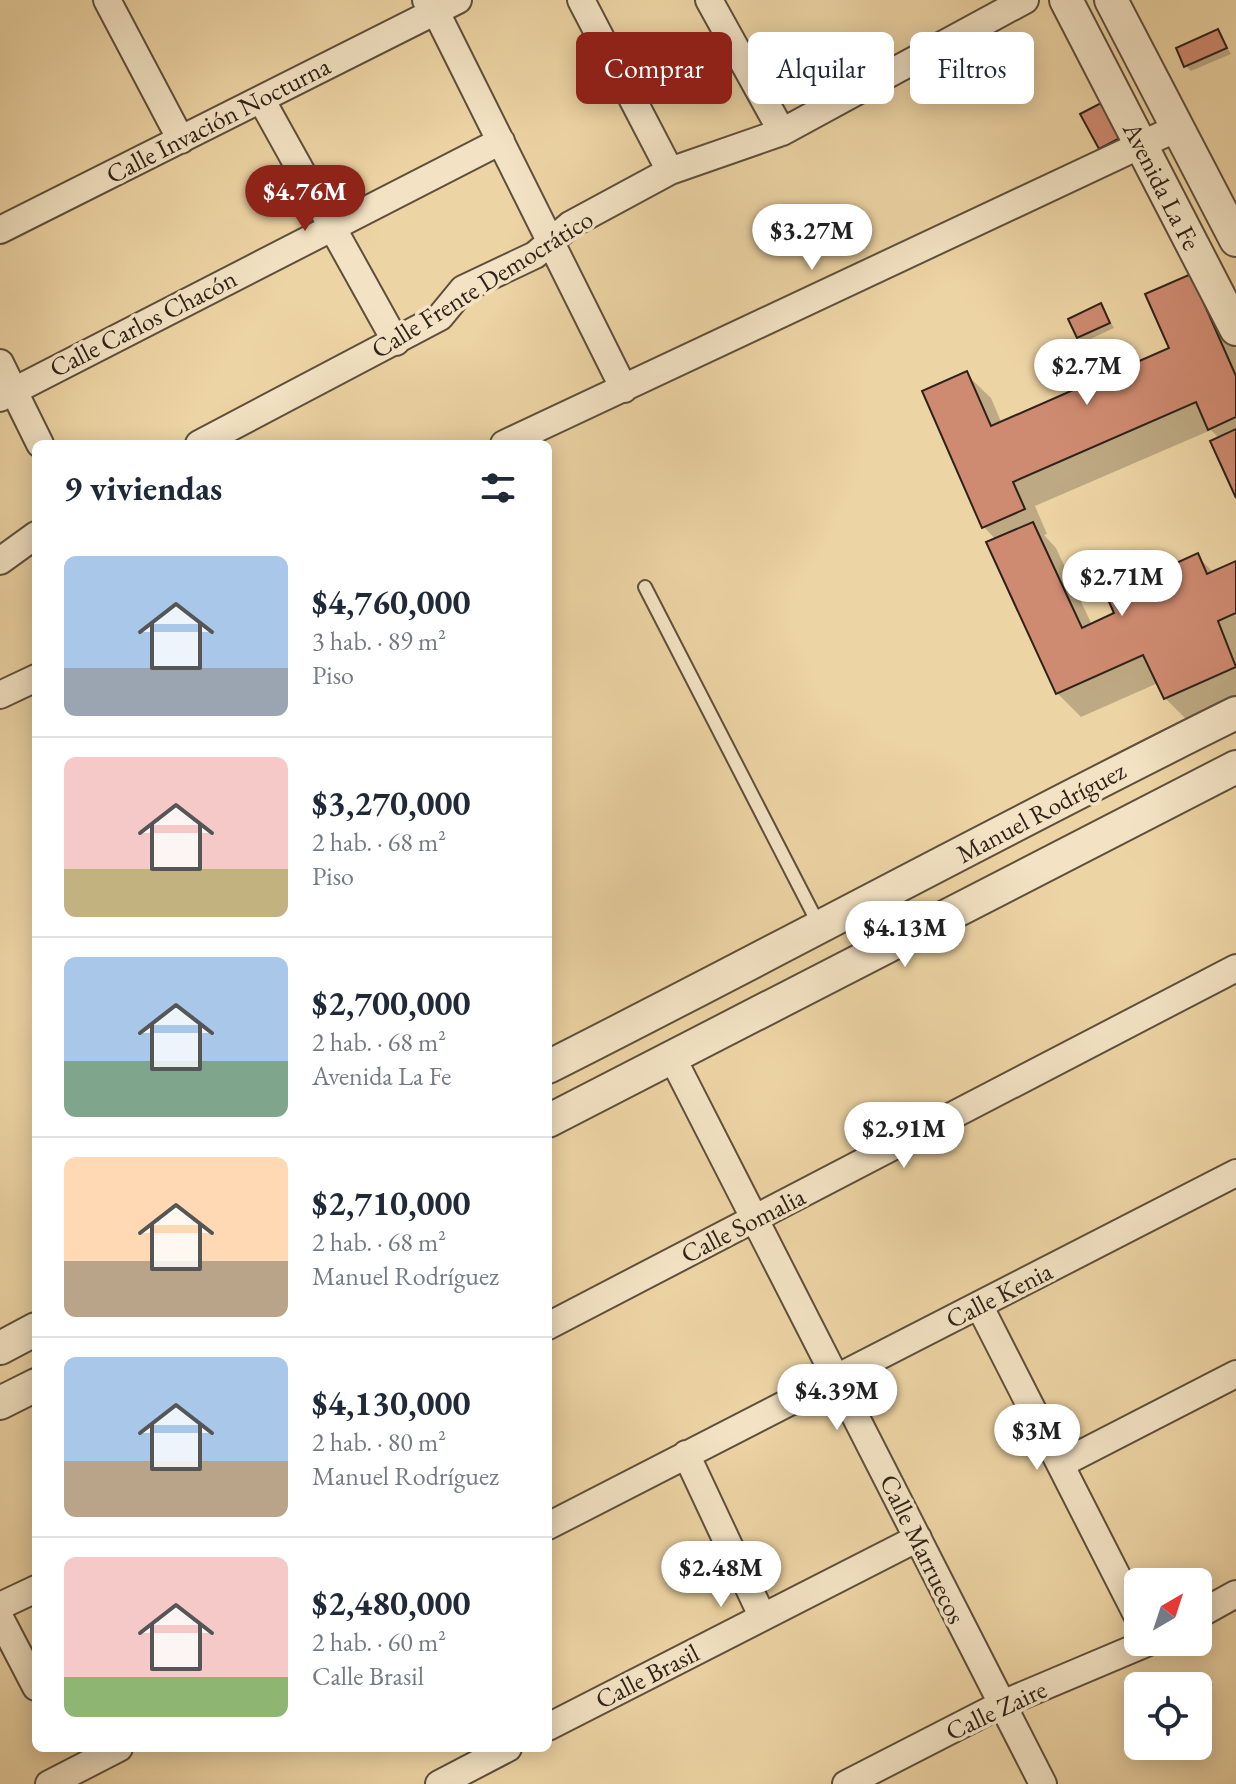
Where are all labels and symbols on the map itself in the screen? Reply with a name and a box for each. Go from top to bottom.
street label: Calle Invación Nocturna [100,48,336,191]
street label: Avenida La Fe [1115,115,1209,256]
pin: $4.76M [240,165,370,233]
street label: Calle Frente Democrático [365,202,599,366]
pin: $3.27M [747,204,877,272]
street label: Calle Carlos Chacón [44,261,243,385]
pin: $2.7M [1031,339,1143,407]
pin: $2.71M [1057,550,1187,618]
street label: Manuel Rodríguez [951,753,1132,871]
pin: $4.13M [840,901,970,969]
pin: $2.91M [839,1102,969,1170]
street label: Calle Somalia [675,1179,812,1271]
street label: Calle Kenia [940,1253,1058,1336]
pin: $4.39M [772,1364,902,1432]
pin: $3M [998,1404,1076,1472]
street label: Calle Marruecos [872,1469,974,1629]
pin: $2.48M [656,1541,786,1609]
north arrow [1124,1568,1212,1656]
street label: Calle Brasil [589,1635,705,1717]
street label: Calle Zaire [940,1672,1052,1748]

